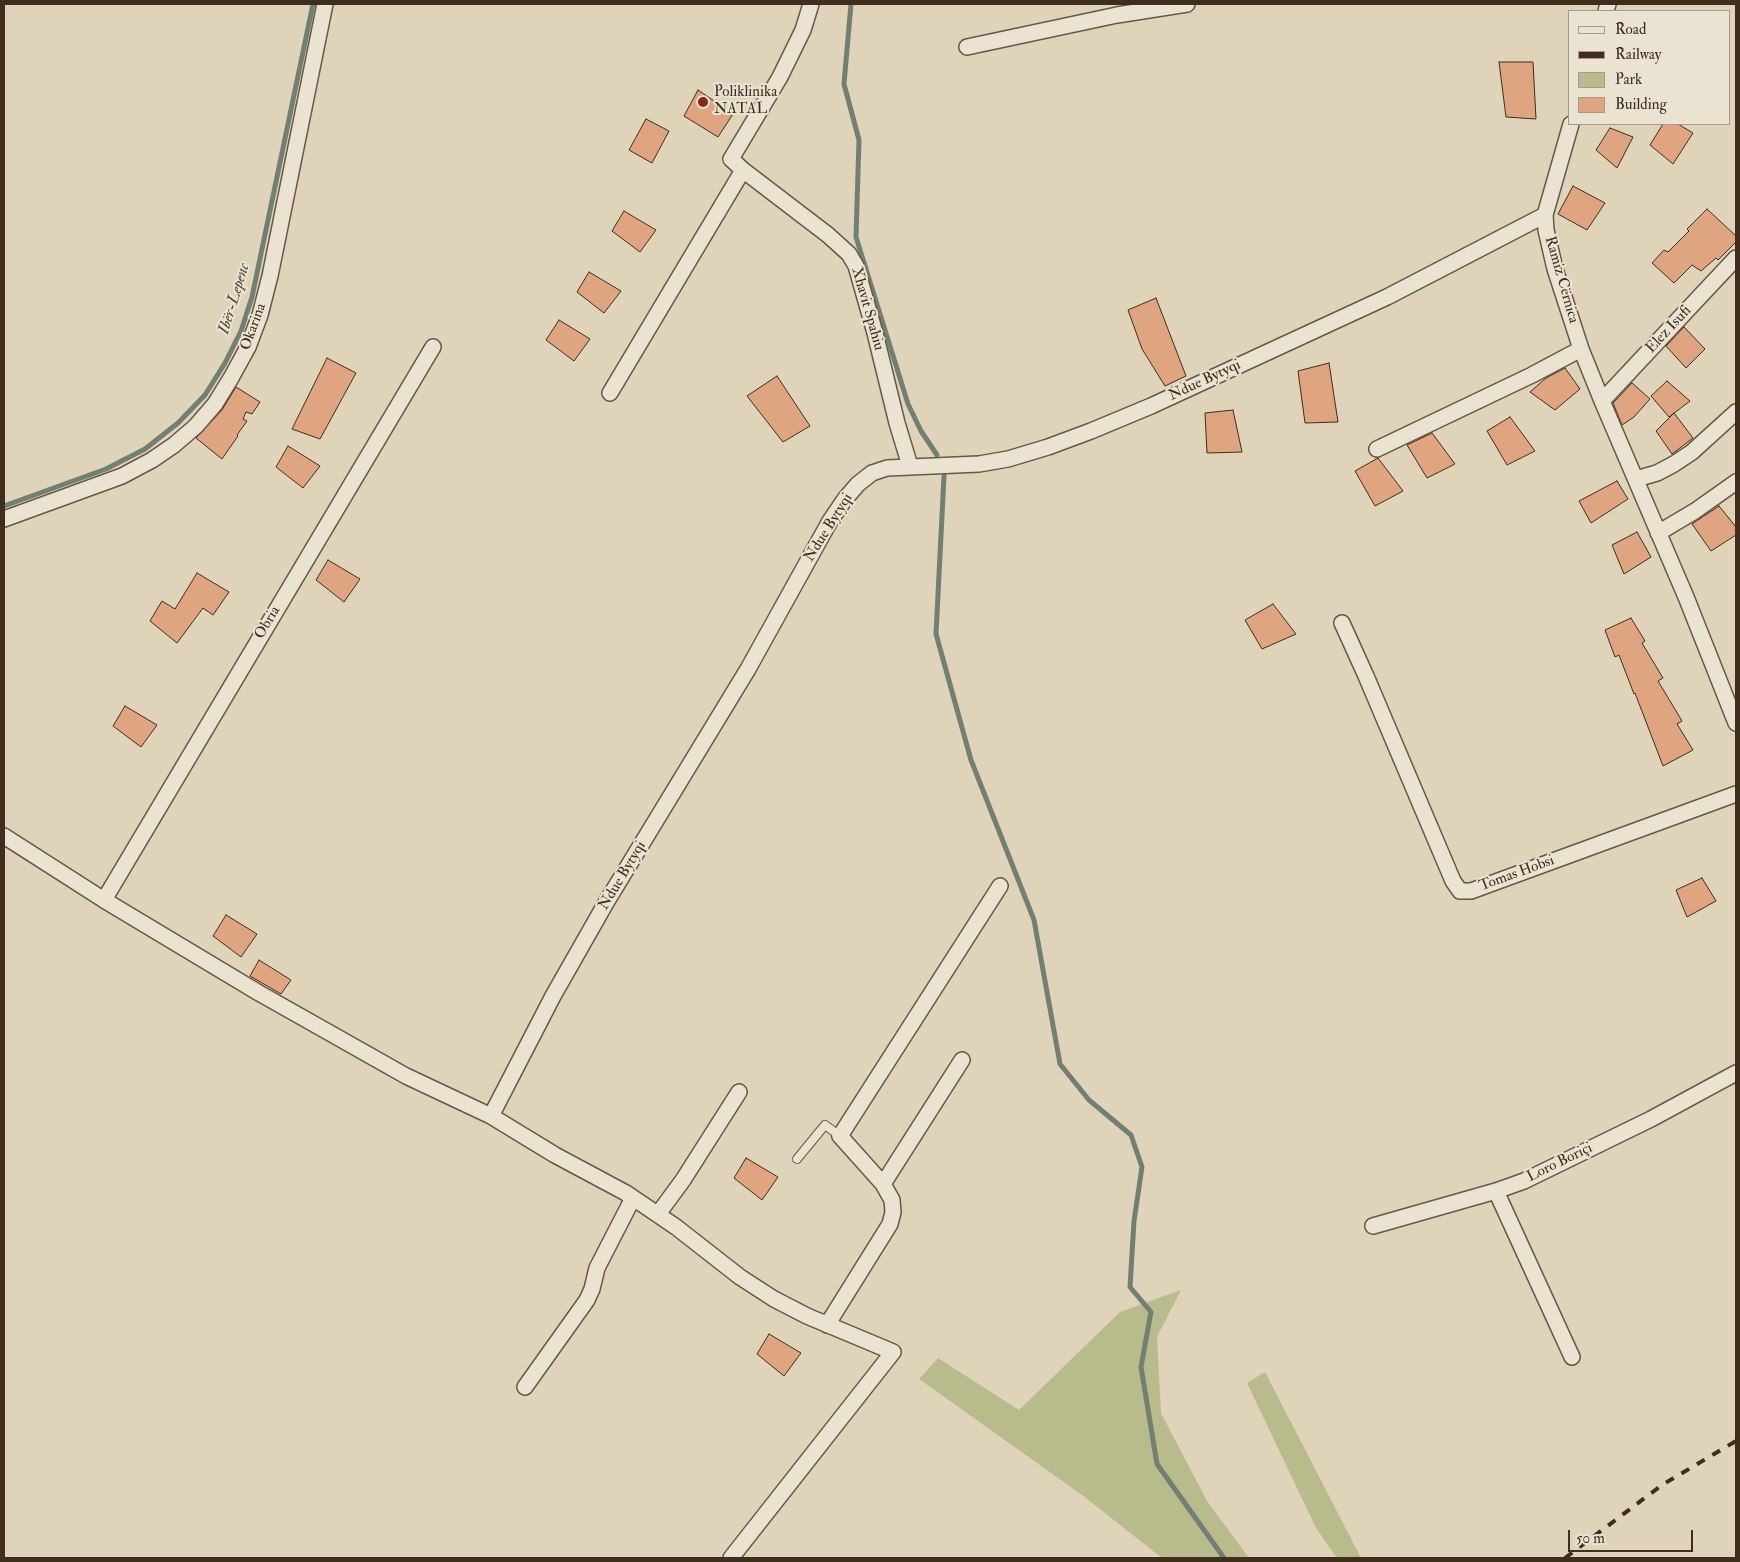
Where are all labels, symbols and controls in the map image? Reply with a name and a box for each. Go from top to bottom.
legend [1568,10,1730,125]
text: Road [1615,20,1646,39]
text: Railway [1615,45,1661,64]
text: Park [1615,70,1642,89]
place label: Poliklinika NATAL [714,84,777,119]
marker: Poliklinika NATAL [696,95,710,109]
text: Building [1615,95,1667,114]
street label: Ramiz Cërnica [1540,234,1582,326]
water label: Ibër-Lepenc [215,261,255,337]
street label: Xhavit Spahiu [847,265,887,353]
street label: Okarina [237,301,271,353]
street label: Elez Isufi [1642,302,1696,358]
street label: Ndue Bytyqi [1166,357,1244,405]
street label: Ndue Bytyqi [801,490,857,566]
street label: Obria [251,603,285,643]
street label: Ndue Bytyqi [595,838,651,914]
street label: Tomas Hobsi [1477,852,1557,896]
street label: Loro Boriçi [1524,1139,1596,1187]
scale bar [1570,1520,1695,1552]
text: 50 m [1576,1529,1605,1548]

